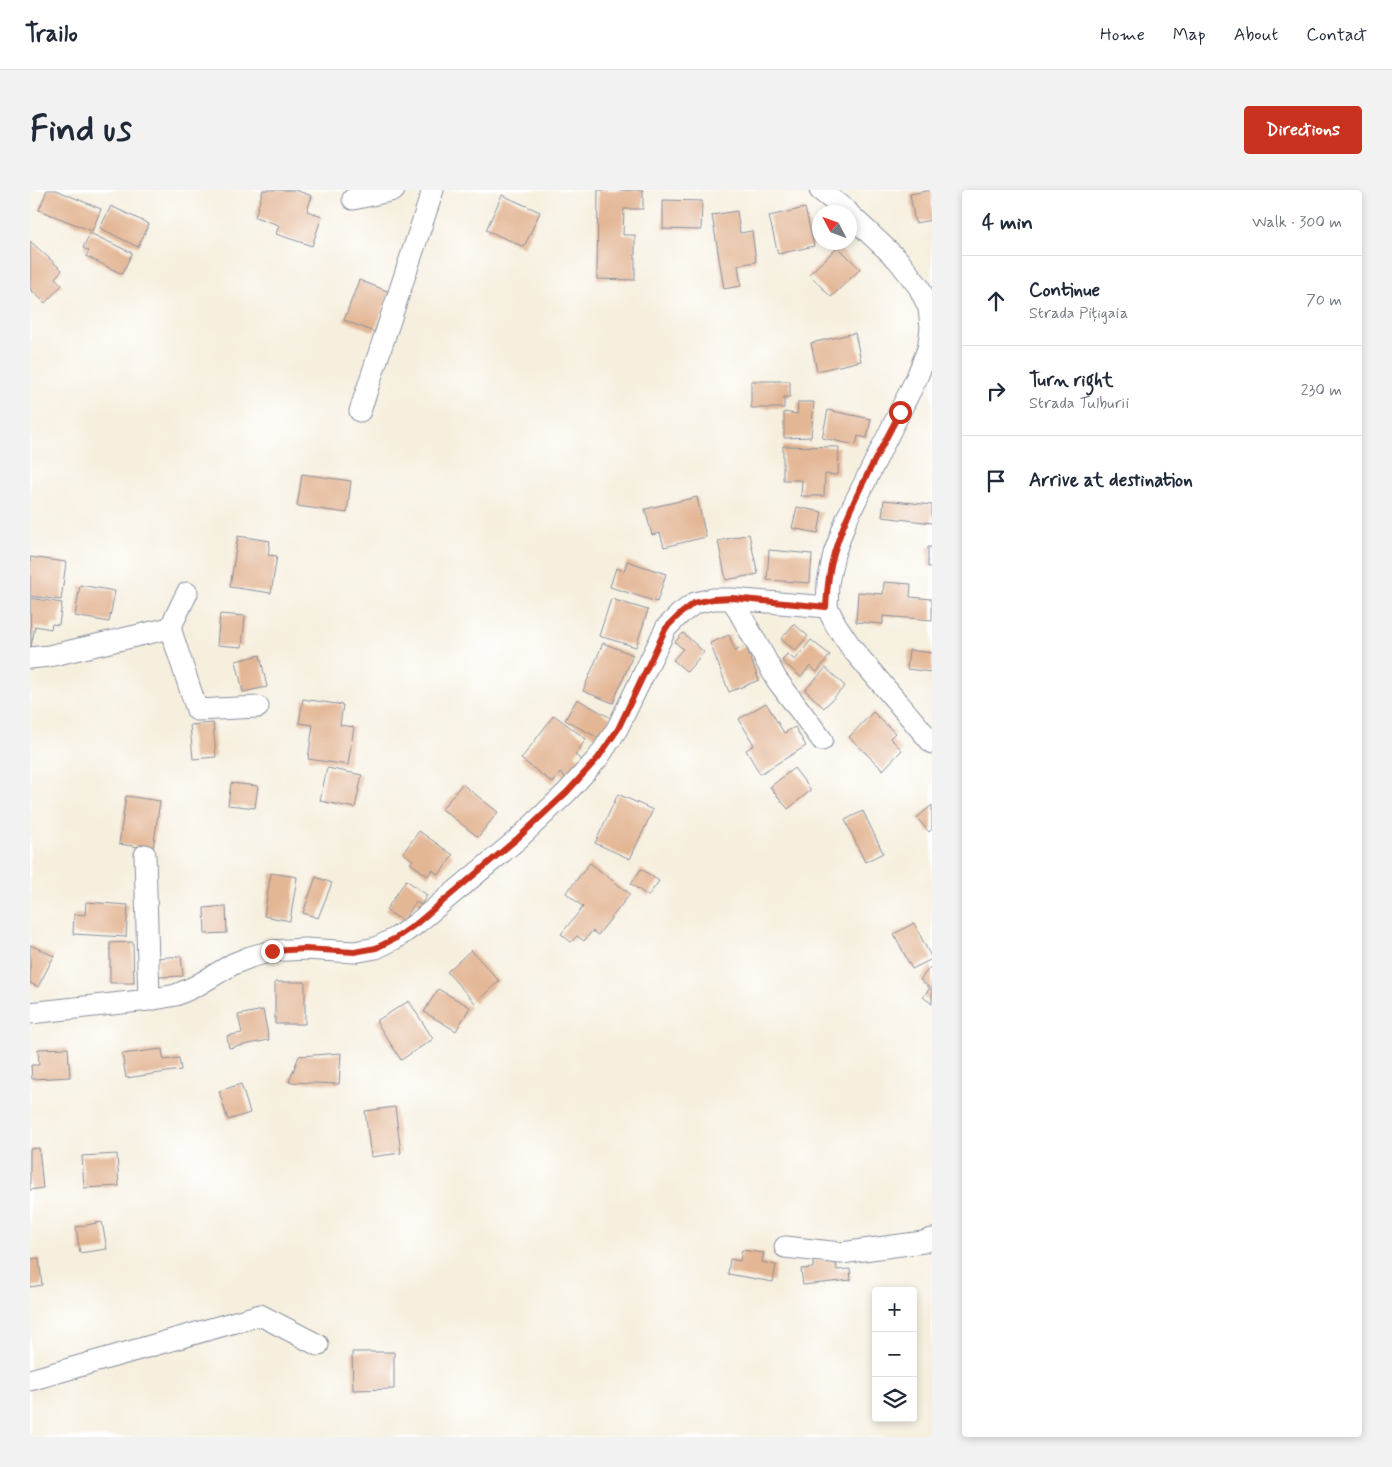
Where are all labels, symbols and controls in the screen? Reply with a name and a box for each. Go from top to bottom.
text: Trailo [25,19,78,50]
text: Home [1100,23,1145,47]
text: Map [1173,23,1206,47]
text: About [1234,23,1278,47]
text: Contact [1306,23,1367,47]
button: Directions [1244,106,1362,154]
text: Find us [30,107,132,153]
north arrow [812,205,857,250]
text: 4 min [982,209,1033,237]
text: Walk · 300 m [1252,212,1342,233]
text: Continue [1029,278,1100,303]
icon: ahead [982,287,1010,315]
text: 70 m [1306,290,1342,311]
text: Strada Pițigaia [1029,303,1128,324]
text: Turn right [1029,368,1113,393]
icon: right [982,377,1010,405]
text: 230 m [1301,380,1342,401]
text: Strada Tulburii [1029,393,1129,414]
route start [889,401,912,424]
icon: arrive [982,467,1010,495]
text: Arrive at destination [1029,468,1193,493]
route end [261,940,284,963]
map controls [872,1287,917,1422]
button: + [872,1287,917,1332]
button: − [872,1332,917,1377]
button: layers [872,1377,917,1422]

